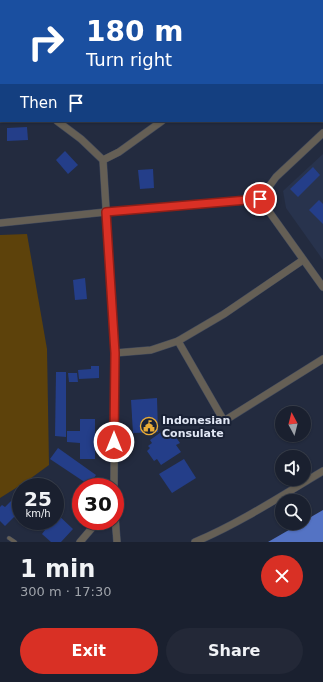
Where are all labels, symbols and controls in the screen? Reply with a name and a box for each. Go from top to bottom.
text: 180 m [86,15,183,48]
icon: right [20,16,72,68]
text: Turn right [86,49,172,70]
icon: arrive [65,92,87,114]
text: Then [20,94,57,112]
pin [243,182,277,216]
icon: arrive [249,188,271,210]
north arrow [275,406,311,442]
map controls [275,406,311,530]
place label: Indonesian Consulate [162,414,230,440]
public building icon: Indonesian Consulate [139,416,159,436]
position arrow [93,421,135,463]
button: sound [275,450,311,486]
speed limit sign: 30 [72,478,124,530]
text: 25 [24,487,52,511]
button: search [275,494,311,530]
text: km/h [25,508,51,519]
text: 1 min [20,555,95,583]
button: close [261,555,303,597]
text: 300 m · 17:30 [20,584,111,599]
button: Exit [20,628,158,674]
button: Share [166,628,303,674]

